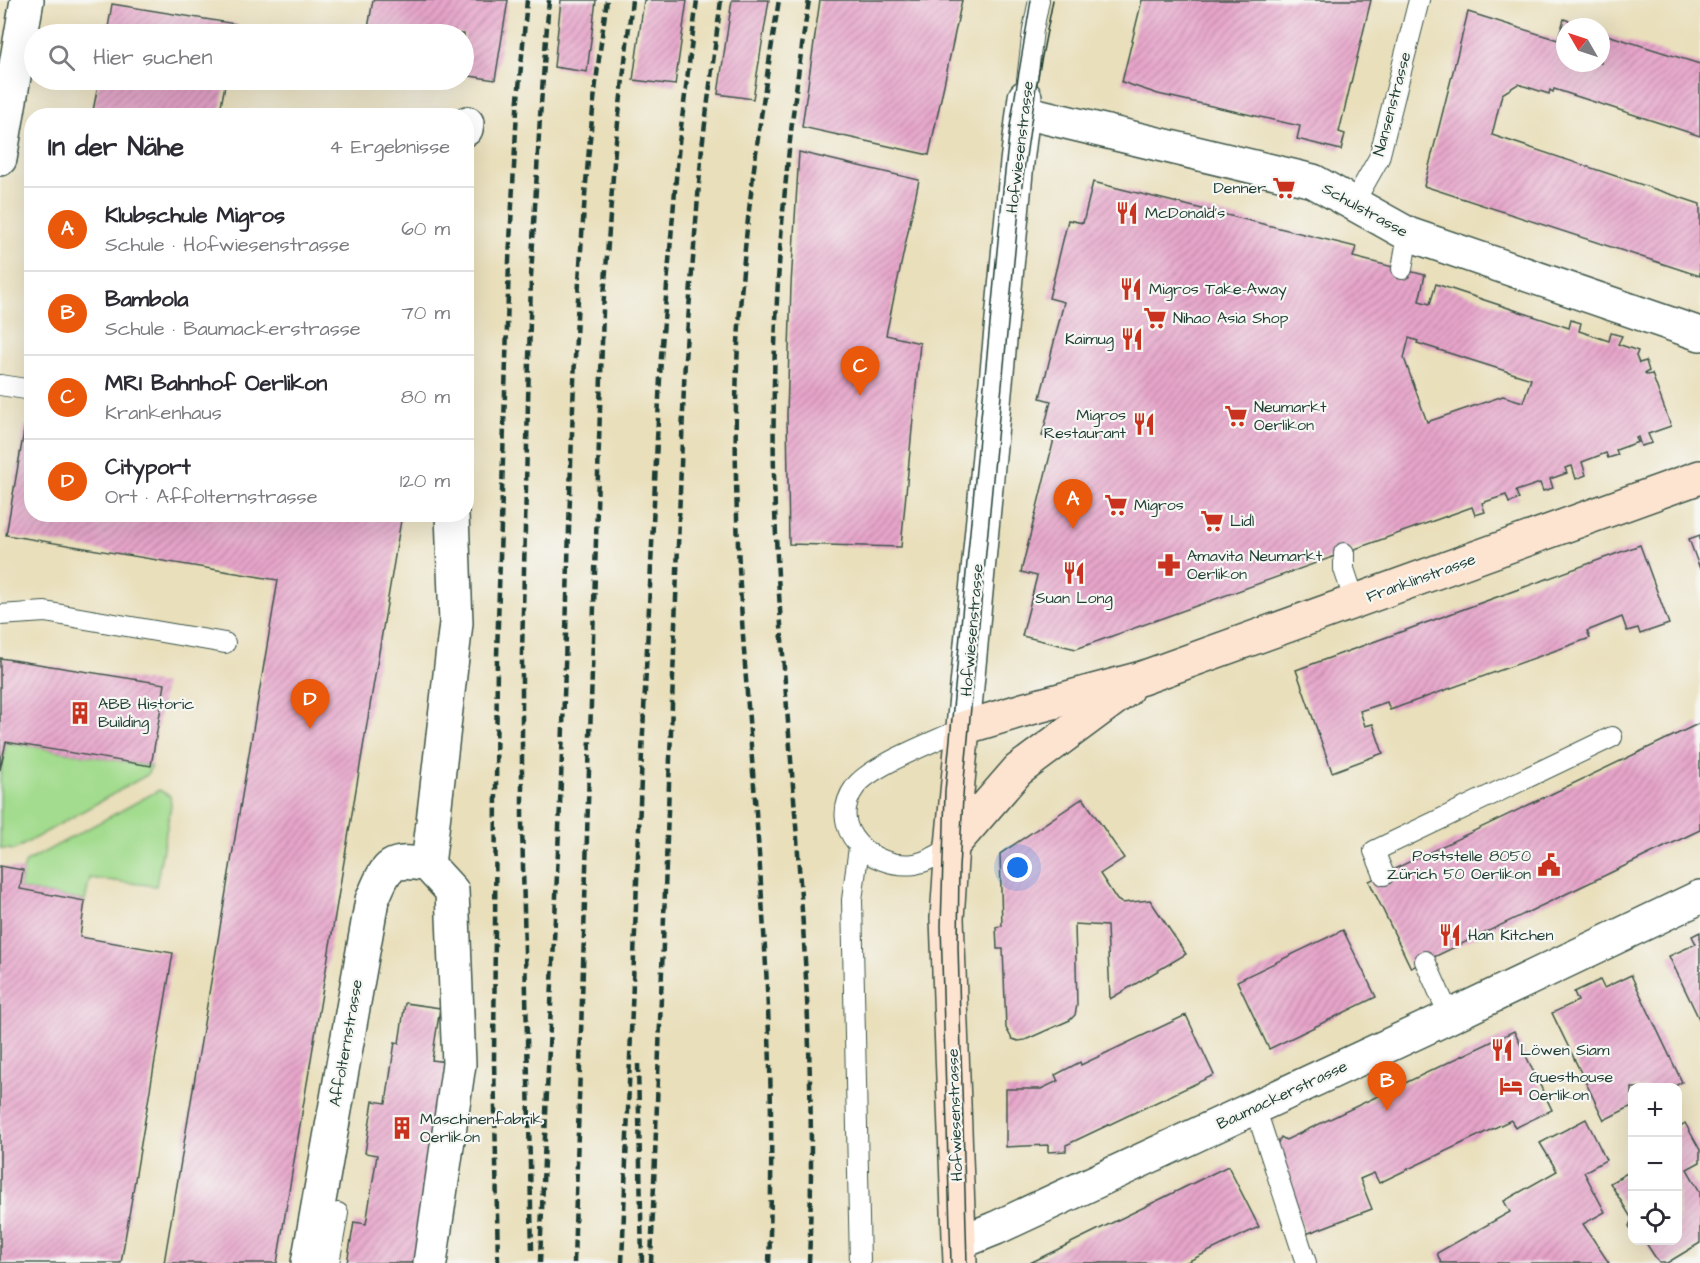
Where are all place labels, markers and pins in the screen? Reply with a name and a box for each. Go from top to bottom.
supermarket icon: Denner [1271,175,1297,201]
place label: Denner [1213,177,1266,199]
restaurant icon: McDonald's [1114,200,1140,226]
place label: McDonald's [1145,202,1225,224]
restaurant icon: Migros Take-Away [1118,276,1144,302]
place label: Migros Take-Away [1149,278,1287,301]
supermarket icon: Nihao Asia Shop [1142,305,1168,331]
place label: Nihao Asia Shop [1173,307,1288,329]
restaurant icon: Kaimug [1119,326,1145,352]
place label: Kaimug [1065,328,1114,351]
pin: C [840,346,880,396]
place label: Neumarkt Oerlikon [1254,396,1327,436]
supermarket icon: Neumarkt Oerlikon [1223,403,1249,429]
place label: Migros Restaurant [1044,404,1127,444]
restaurant icon: Migros Restaurant [1131,411,1157,437]
pin: A [1054,480,1092,529]
supermarket icon: Migros [1103,492,1129,518]
place label: Migros [1134,494,1184,517]
supermarket icon: Lidl [1199,508,1225,534]
place label: Lidl [1230,510,1254,532]
place label: Amavita Neumarkt Oerlikon [1187,545,1323,585]
pharmacy icon: Amavita Neumarkt Oerlikon [1156,552,1182,578]
restaurant icon: Suan Long [1061,560,1087,586]
place label: Suan Long [1035,587,1113,610]
pin: D [290,680,330,729]
place label: ABB Historic Building [98,693,194,734]
building icon: ABB Historic Building [67,700,93,726]
place label: Poststelle 8050 Zürich 50 Oerlikon [1387,845,1531,885]
public building icon: Poststelle 8050 Zürich 50 Oerlikon [1536,852,1562,878]
restaurant icon: Han Kitchen [1437,922,1463,948]
place label: Han Kitchen [1468,924,1554,946]
restaurant icon: Löwen Siam [1489,1037,1515,1063]
place label: Löwen Siam [1520,1039,1610,1061]
pin: B [1368,1062,1406,1111]
place label: Guesthouse Oerlikon [1529,1066,1613,1106]
hotel icon: Guesthouse Oerlikon [1498,1073,1524,1099]
place label: Maschinenfabrik Oerlikon [420,1108,542,1148]
building icon: Maschinenfabrik Oerlikon [389,1115,415,1141]

